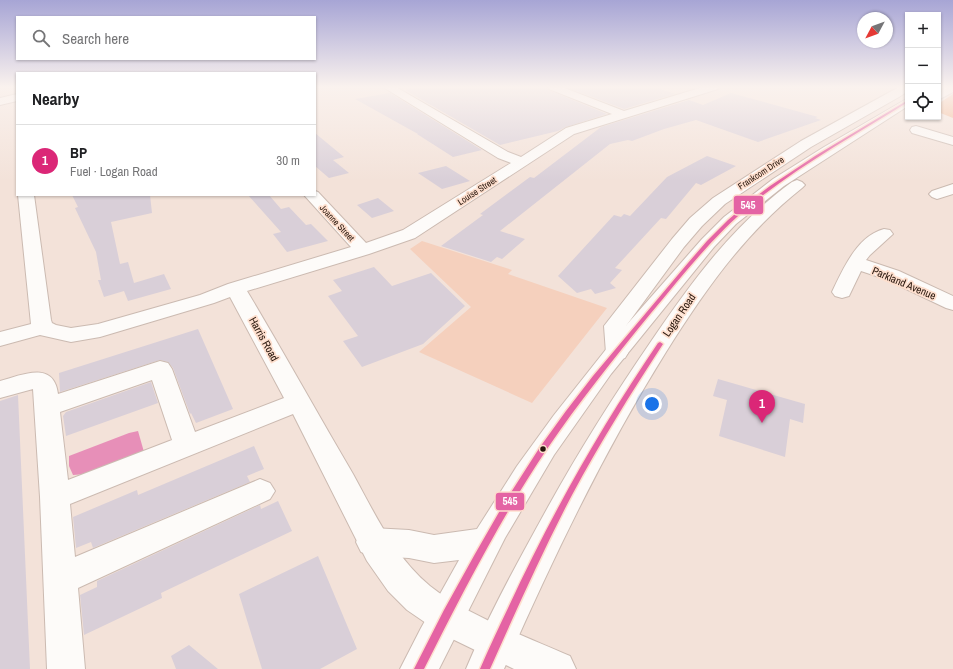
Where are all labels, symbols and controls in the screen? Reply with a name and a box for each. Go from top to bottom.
north arrow [857,12,893,48]
map controls [905,12,941,120]
button: + [905,12,941,48]
search box [16,16,316,60]
icon: search [30,27,52,49]
text: Search here [62,28,129,49]
button: − [905,48,941,84]
button: locate [905,84,941,120]
text: Nearby [32,87,79,110]
text: BP [70,142,87,163]
text: 1 [42,152,48,169]
text: 30 m [276,152,300,169]
street label: Frankcom Drive [736,154,786,192]
text: Fuel · Logan Road [70,163,158,180]
street label: Louise Street [455,174,499,208]
line badge: 545 [733,195,764,215]
text: 545 [740,198,756,212]
street label: Joanne Street [317,202,357,244]
street label: Parkland Avenue [870,263,938,303]
street label: Logan Road [659,291,699,339]
street label: Harris Road [246,314,282,364]
pin: 1 [749,390,775,423]
your location [642,394,662,414]
unlabelled marker [538,444,548,454]
line badge: 545 [495,492,525,511]
text: 545 [502,494,518,508]

